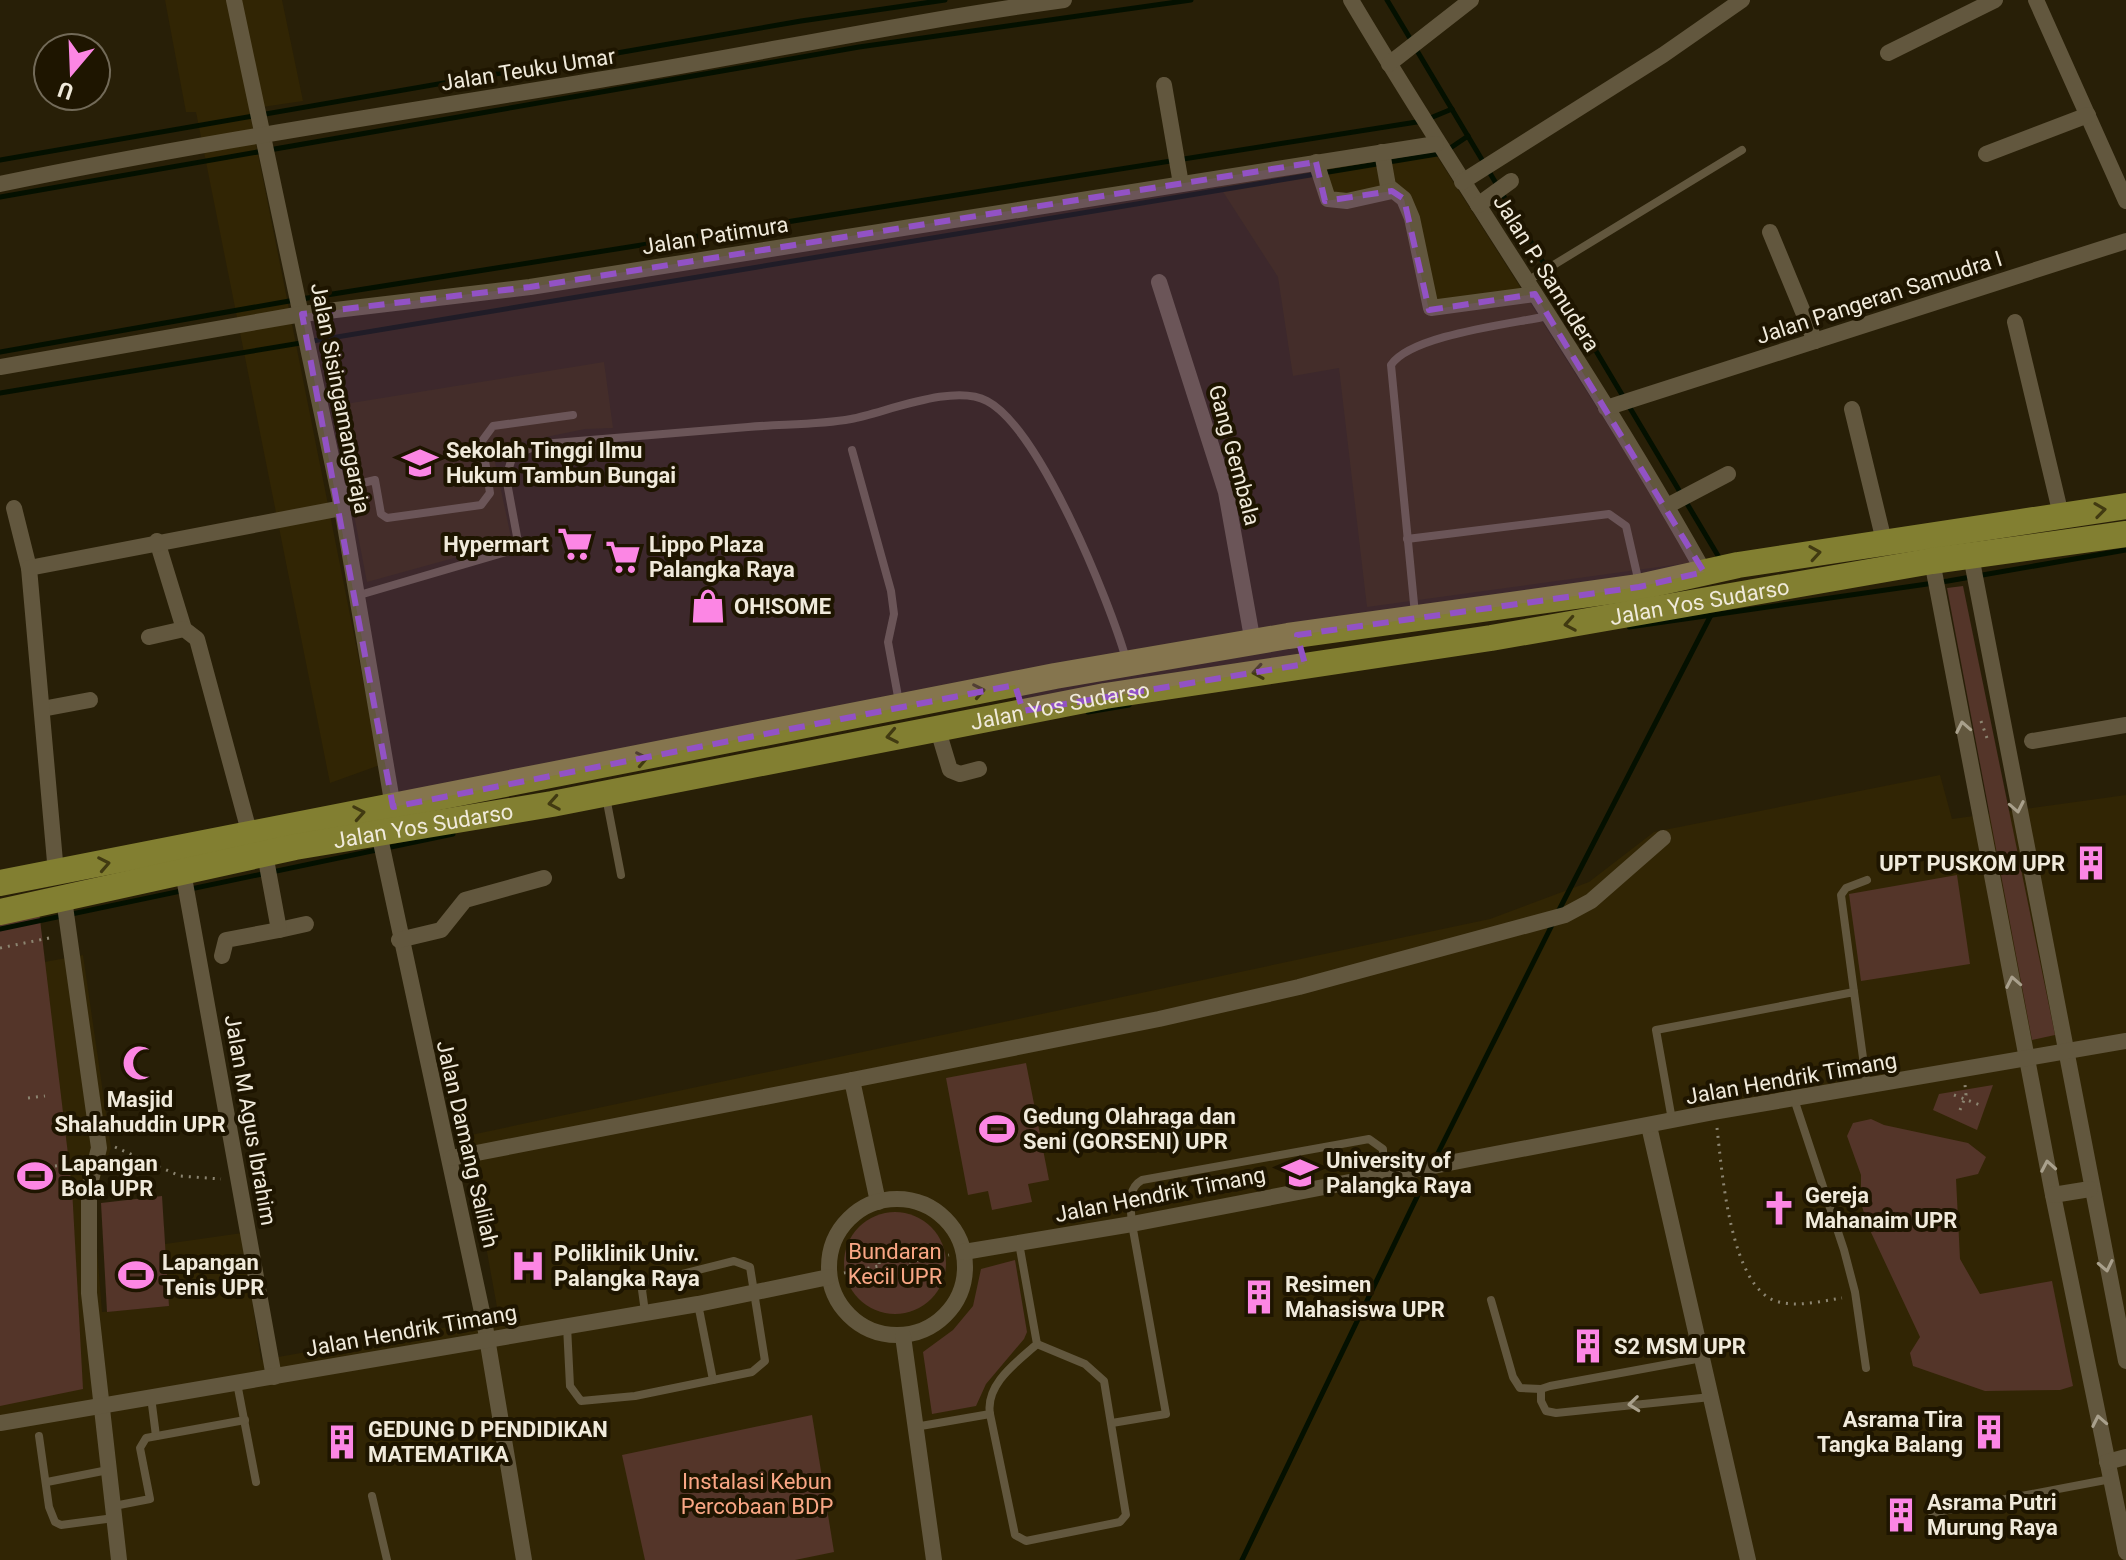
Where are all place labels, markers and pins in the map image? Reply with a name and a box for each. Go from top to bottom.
place label: Sekolah Tinggi Ilmu Hukum Tambun Bungai [446,438,676,488]
school or university icon: Sekolah Tinggi Ilmu Hukum Tambun Bungai [401,444,439,482]
supermarket icon: Hypermart [556,525,594,563]
place label: Hypermart [443,532,550,557]
place label: Lippo Plaza Palangka Raya [649,532,795,582]
supermarket icon: Lippo Plaza Palangka Raya [604,538,642,576]
shop icon: OH!SOME [689,587,727,625]
place label: OH!SOME [734,594,831,619]
building icon: UPT PUSKOM UPR [2072,844,2110,882]
place label: UPT PUSKOM UPR [1879,851,2065,876]
mosque icon: Masjid Shalahuddin UPR [121,1044,159,1082]
place label: Masjid Shalahuddin UPR [54,1087,226,1137]
place label: Gedung Olahraga dan Seni (GORSENI) UPR [1023,1104,1236,1154]
sports icon: Gedung Olahraga dan Seni (GORSENI) UPR [978,1110,1016,1148]
place label: University of Palangka Raya [1326,1148,1472,1198]
place label: Lapangan Bola UPR [61,1151,158,1201]
school or university icon: University of Palangka Raya [1281,1154,1319,1192]
sports icon: Lapangan Bola UPR [16,1157,54,1195]
place label: Gereja Mahanaim UPR [1805,1183,1957,1233]
church icon: Gereja Mahanaim UPR [1760,1189,1798,1227]
place label: Poliklinik Univ. Palangka Raya [554,1241,700,1291]
hospital icon: Poliklinik Univ. Palangka Raya [509,1247,547,1285]
place label: Lapangan Tenis UPR [162,1250,264,1300]
sports icon: Lapangan Tenis UPR [117,1256,155,1294]
place label: Resimen Mahasiswa UPR [1285,1272,1445,1322]
building icon: Resimen Mahasiswa UPR [1240,1278,1278,1316]
building icon: S2 MSM UPR [1569,1327,1607,1365]
place label: S2 MSM UPR [1614,1334,1746,1359]
place label: Asrama Tira Tangka Balang [1817,1407,1963,1457]
building icon: Asrama Tira Tangka Balang [1970,1413,2008,1451]
place label: GEDUNG D PENDIDIKAN MATEMATIKA [368,1417,608,1467]
building icon: GEDUNG D PENDIDIKAN MATEMATIKA [323,1423,361,1461]
place label: Asrama Putri Murung Raya [1927,1490,2058,1540]
building icon: Asrama Putri Murung Raya [1882,1496,1920,1534]

